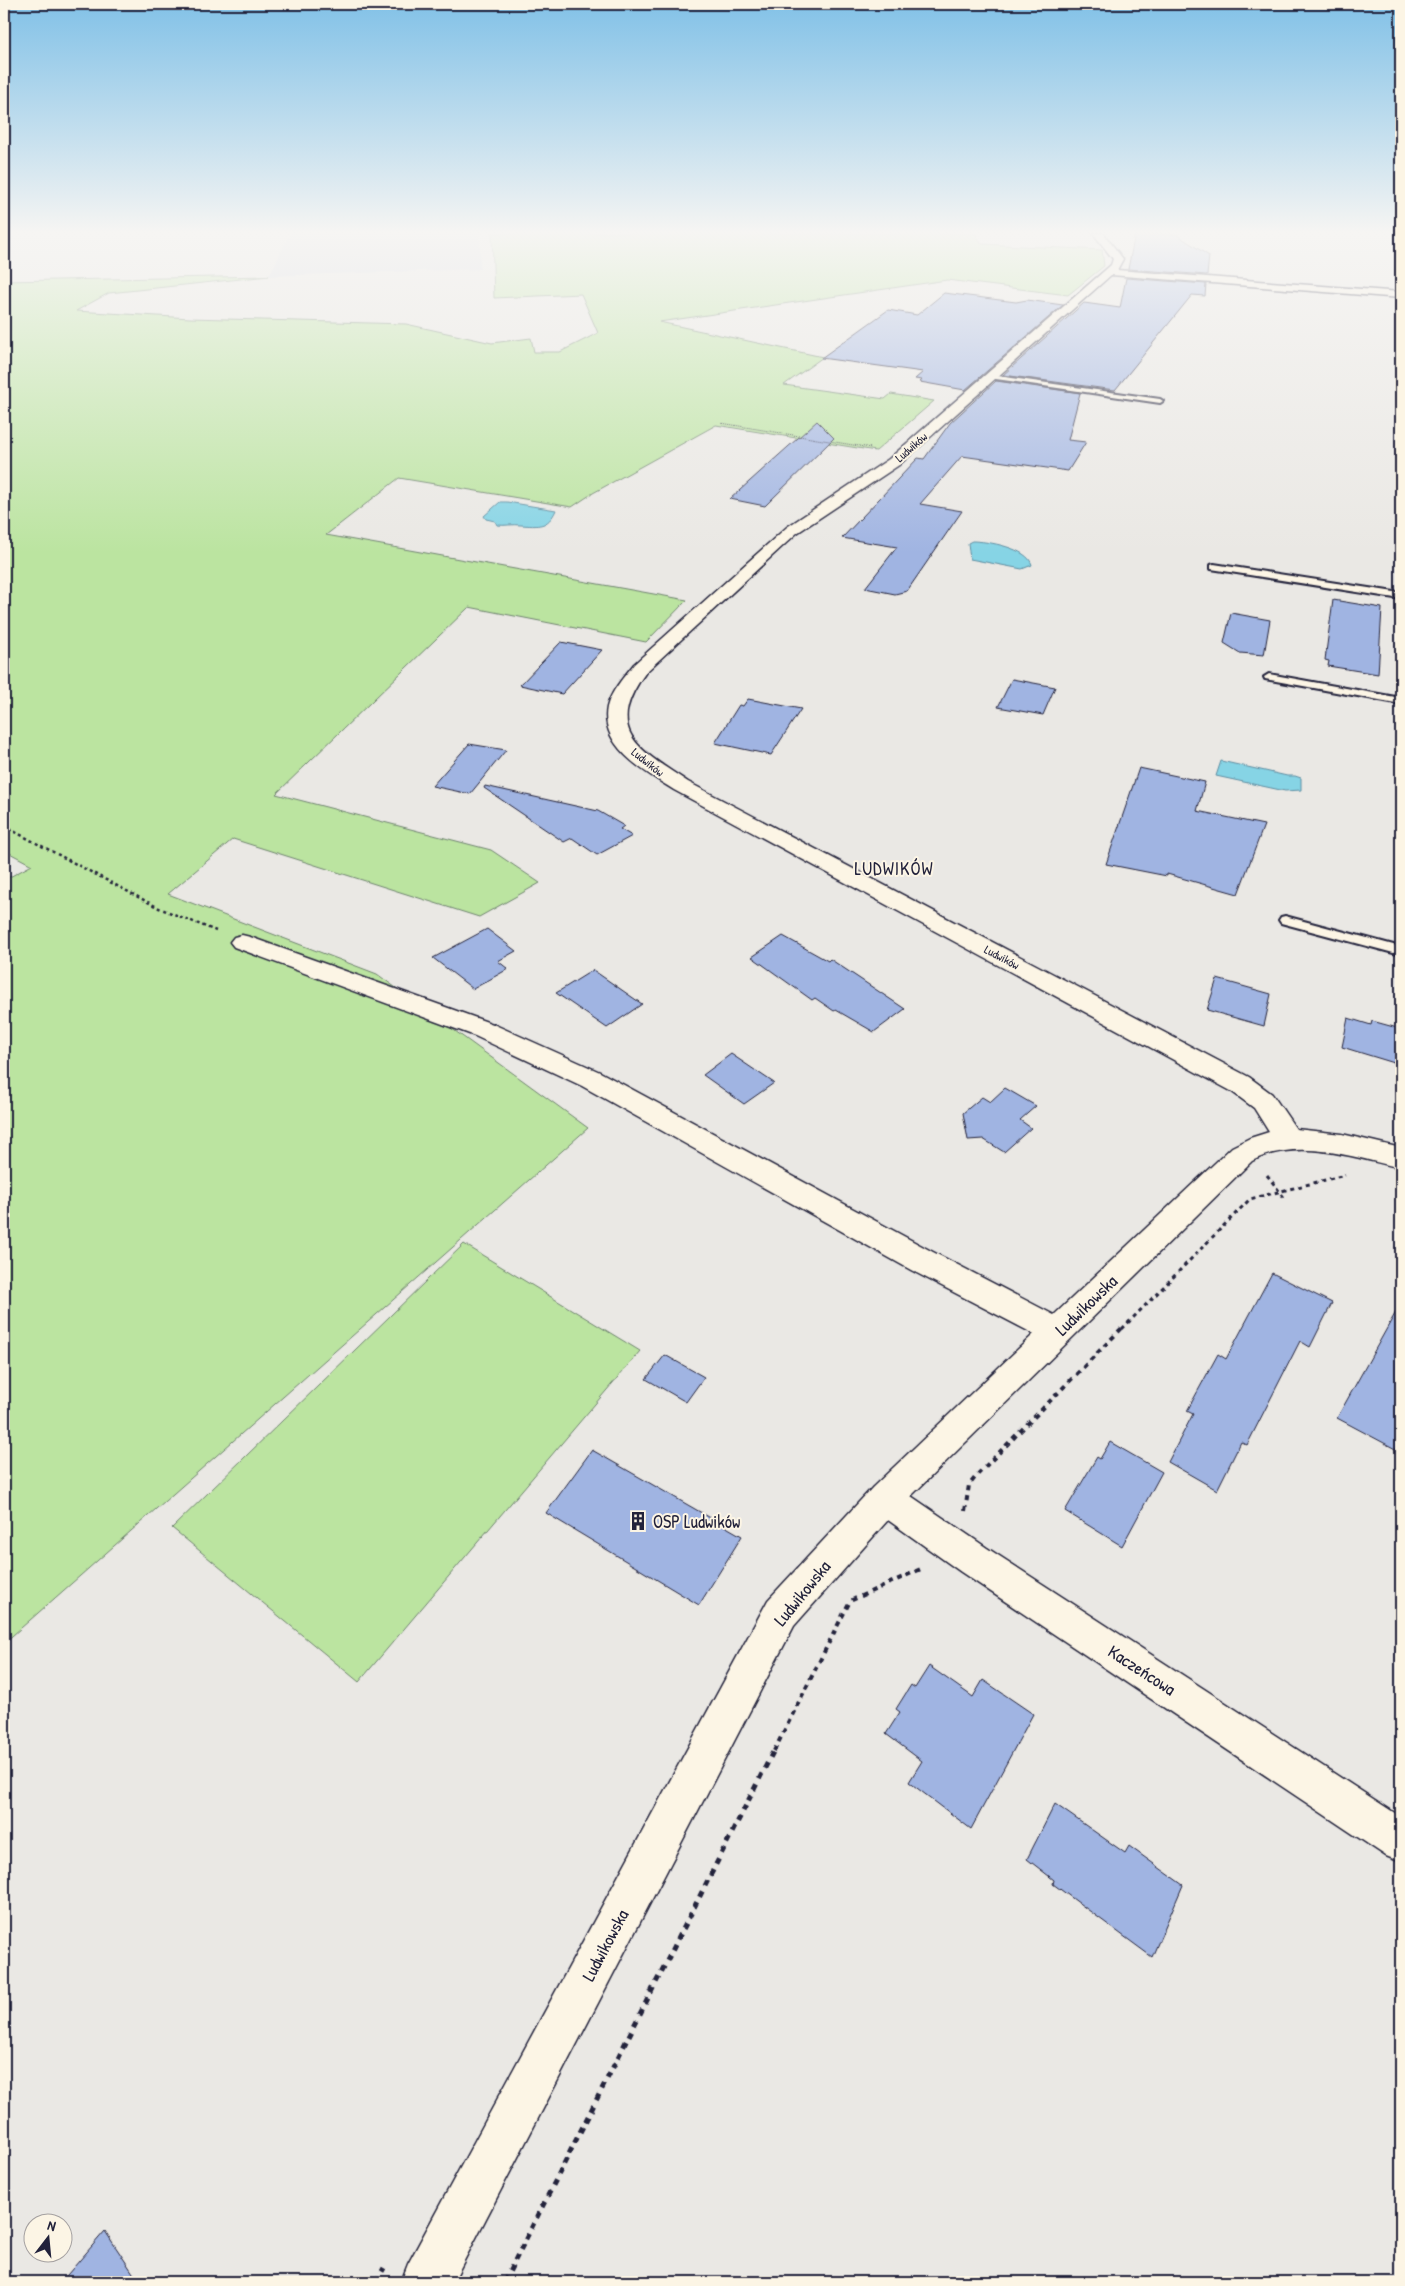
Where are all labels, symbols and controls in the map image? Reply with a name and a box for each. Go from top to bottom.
street label: Ludwików [891,428,931,466]
street label: Ludwików [628,744,668,781]
district label: LUDWIKÓW [855,856,933,881]
street label: Ludwików [981,941,1023,974]
street label: Ludwikowska [1049,1269,1123,1341]
place label: OSP Ludwików [653,1509,740,1534]
building icon: OSP Ludwików [627,1510,649,1532]
street label: Ludwikowska [768,1555,836,1631]
street label: Kaczeńcowa [1103,1639,1181,1701]
street label: Ludwikowska [576,1905,634,1985]
north arrow [22,2214,72,2264]
text: N [46,2215,58,2235]

